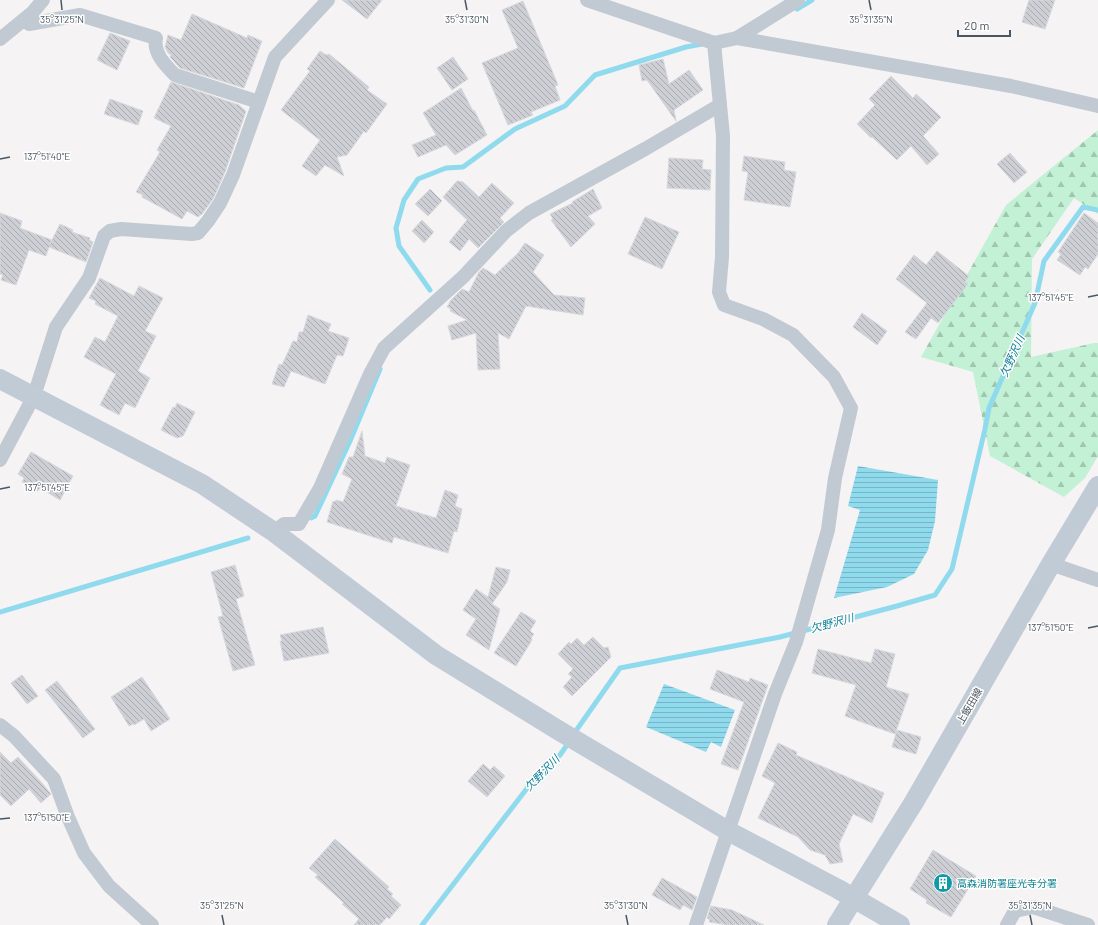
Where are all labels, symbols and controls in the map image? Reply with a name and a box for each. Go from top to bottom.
scale bar [958,12,1010,38]
text: 35°31'25"N [40,13,84,25]
text: 35°31'30"N [445,13,489,25]
text: 35°31'35"N [849,13,893,25]
text: 20 m [964,18,990,32]
text: 137°51'40"E [24,150,70,162]
text: 137°51'45"E [1028,291,1074,303]
water label: 欠野沢川 [997,332,1027,379]
text: 137°51'45"E [24,481,70,493]
water label: 欠野沢川 [809,610,856,634]
text: 137°51'50"E [1028,621,1074,633]
street label: 上飯田線 [954,686,984,726]
water label: 欠野沢川 [522,752,562,793]
text: 137°51'50"E [24,811,70,823]
building icon: 高森消防署座光寺分署 [932,872,954,894]
place label: 高森消防署座光寺分署 [957,877,1057,889]
text: 35°31'25"N [200,899,244,911]
text: 35°31'30"N [604,899,648,911]
text: 35°31'35"N [1008,899,1052,911]

